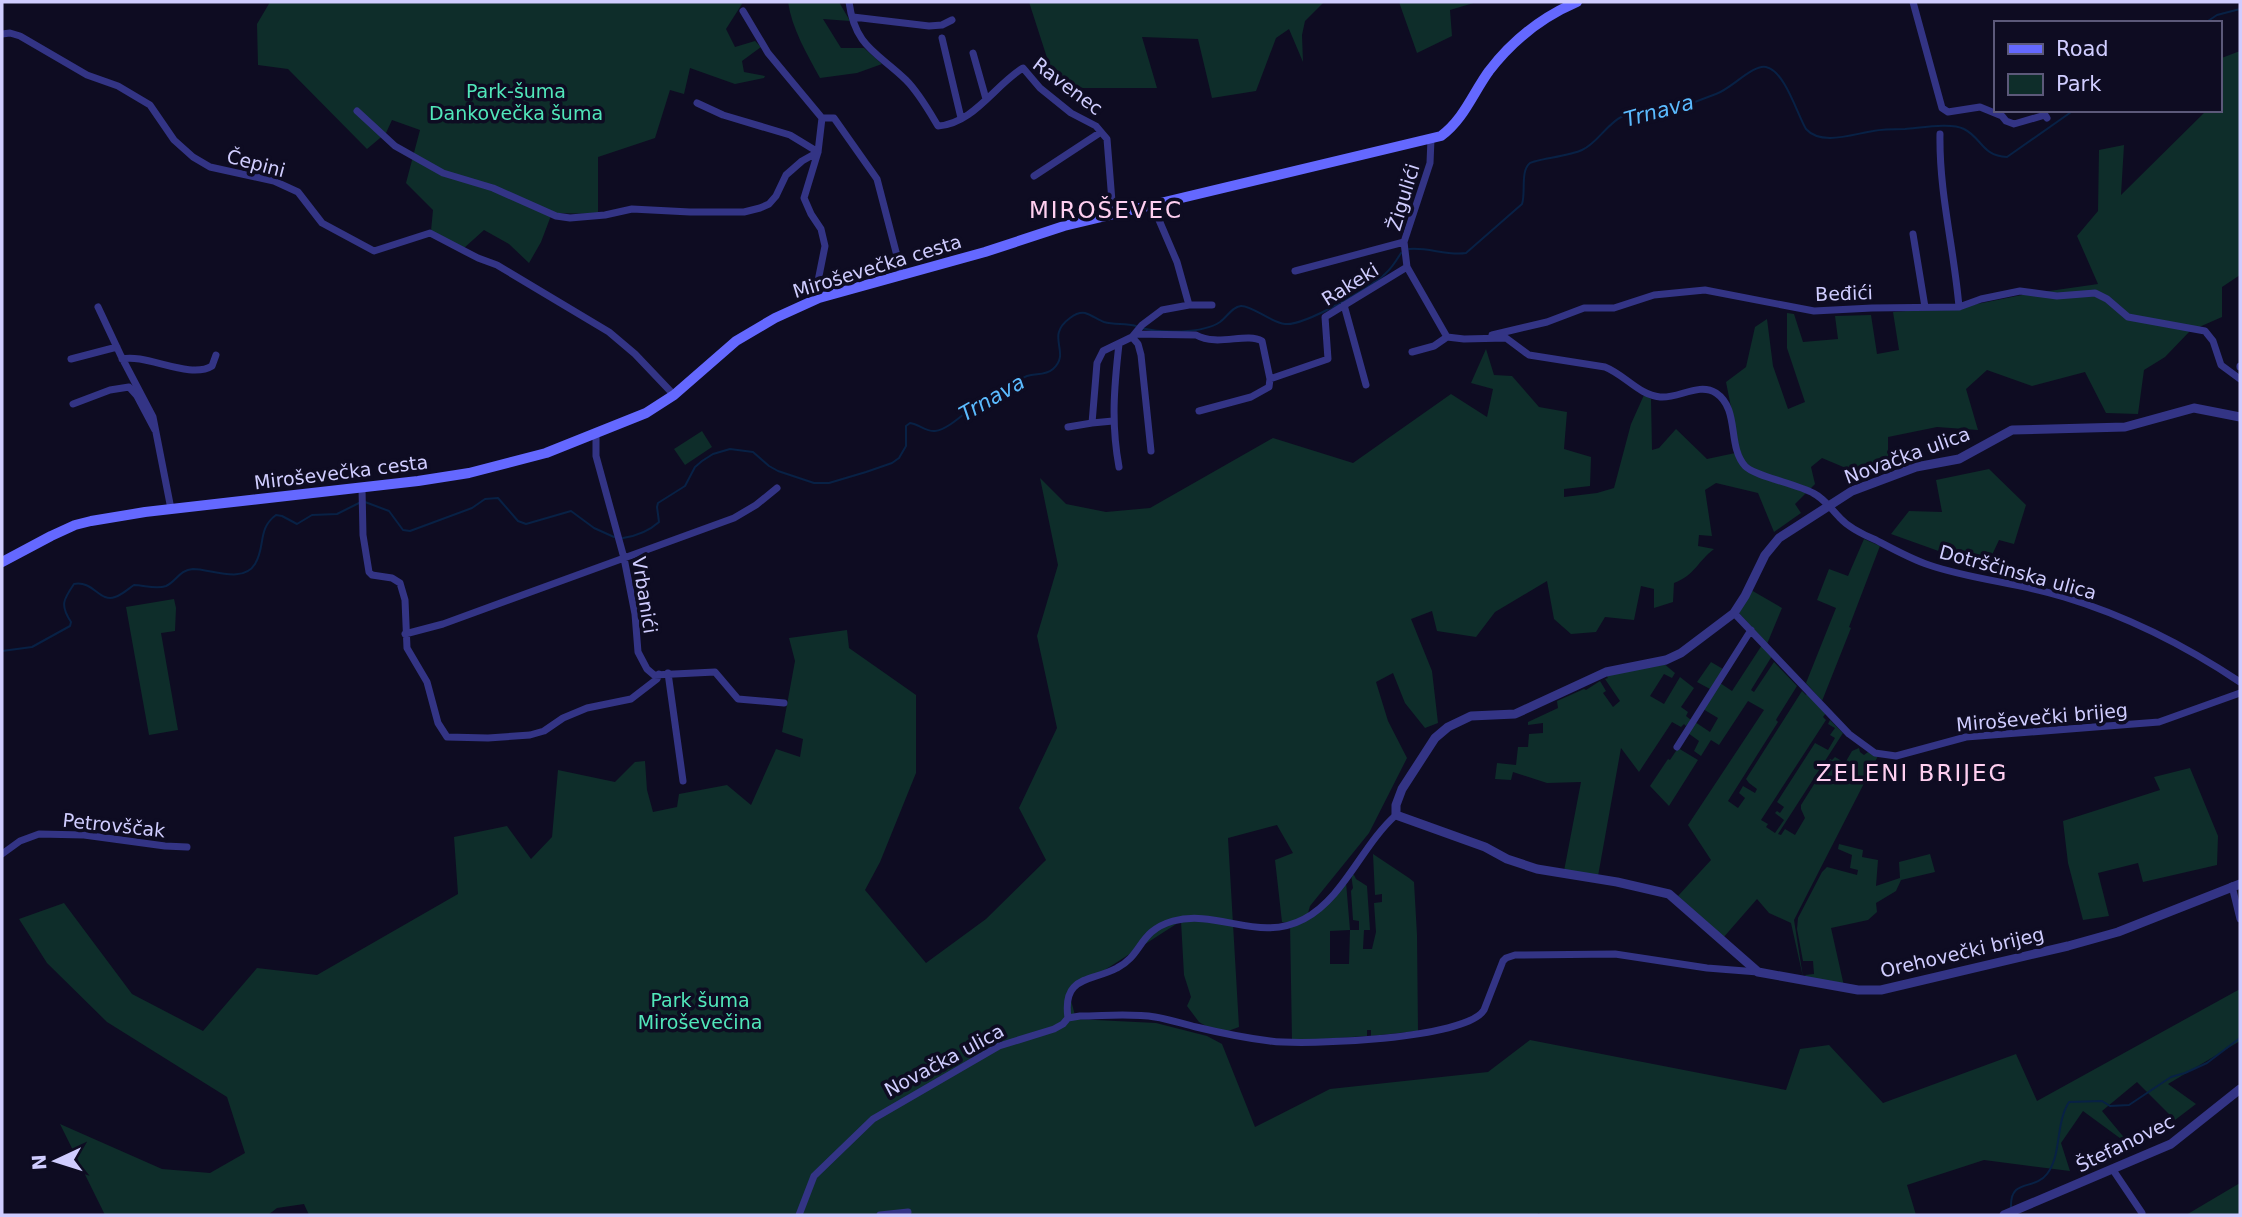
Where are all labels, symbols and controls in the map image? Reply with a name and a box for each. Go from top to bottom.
legend [1994,21,2221,112]
text: Road [2056,37,2109,61]
street label: Ravenec [1029,53,1107,119]
text: Park [2056,72,2102,96]
park label: Park-šuma Dankovečka šuma [429,80,603,124]
water label: Trnava [1621,90,1697,132]
street label: Čepini [224,144,288,181]
street label: Žigulići [1382,161,1424,233]
district label: MIROŠEVEC [1029,196,1183,223]
street label: Miroševečka cesta [790,230,964,302]
street label: Rakeki [1318,258,1382,310]
street label: Beđići [1815,281,1873,305]
water label: Trnava [955,370,1029,426]
street label: Novačka ulica [1841,422,1973,488]
street label: Miroševečka cesta [253,450,429,494]
street label: Dotrščinska ulica [1937,540,2099,604]
street label: Vrbanići [628,555,662,635]
street label: Miroševečki brijeg [1955,699,2129,735]
district label: ZELENI BRIJEG [1816,760,2008,786]
street label: Petrovščak [62,809,166,841]
street label: Orehovečki brijeg [1878,922,2046,982]
park label: Park šuma Miroševečina [638,989,762,1033]
street label: Novačka ulica [880,1019,1008,1101]
street label: Štefanovec [2072,1109,2178,1176]
north arrow [21,1126,91,1196]
text: N [28,1153,51,1171]

